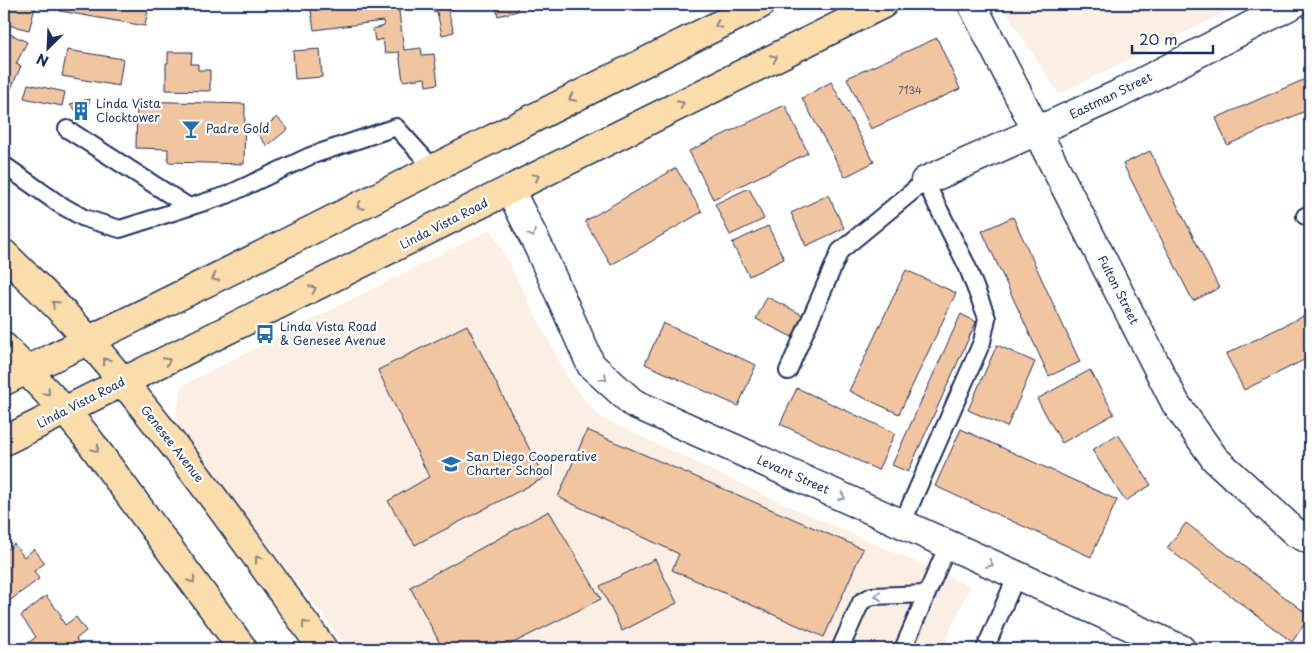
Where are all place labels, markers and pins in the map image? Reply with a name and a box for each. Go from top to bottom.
place label: Linda Vista Clocktower [96,94,161,126]
building icon: Linda Vista Clocktower [70,100,92,122]
bar icon: Padre Gold [180,118,202,140]
place label: Padre Gold [206,119,269,137]
place label: Linda Vista Road & Genesee Avenue [280,317,386,349]
bus stop icon: Linda Vista Road & Genesee Avenue [254,323,276,345]
place label: San Diego Cooperative Charter School [466,447,597,479]
school or university icon: San Diego Cooperative Charter School [440,453,462,475]

